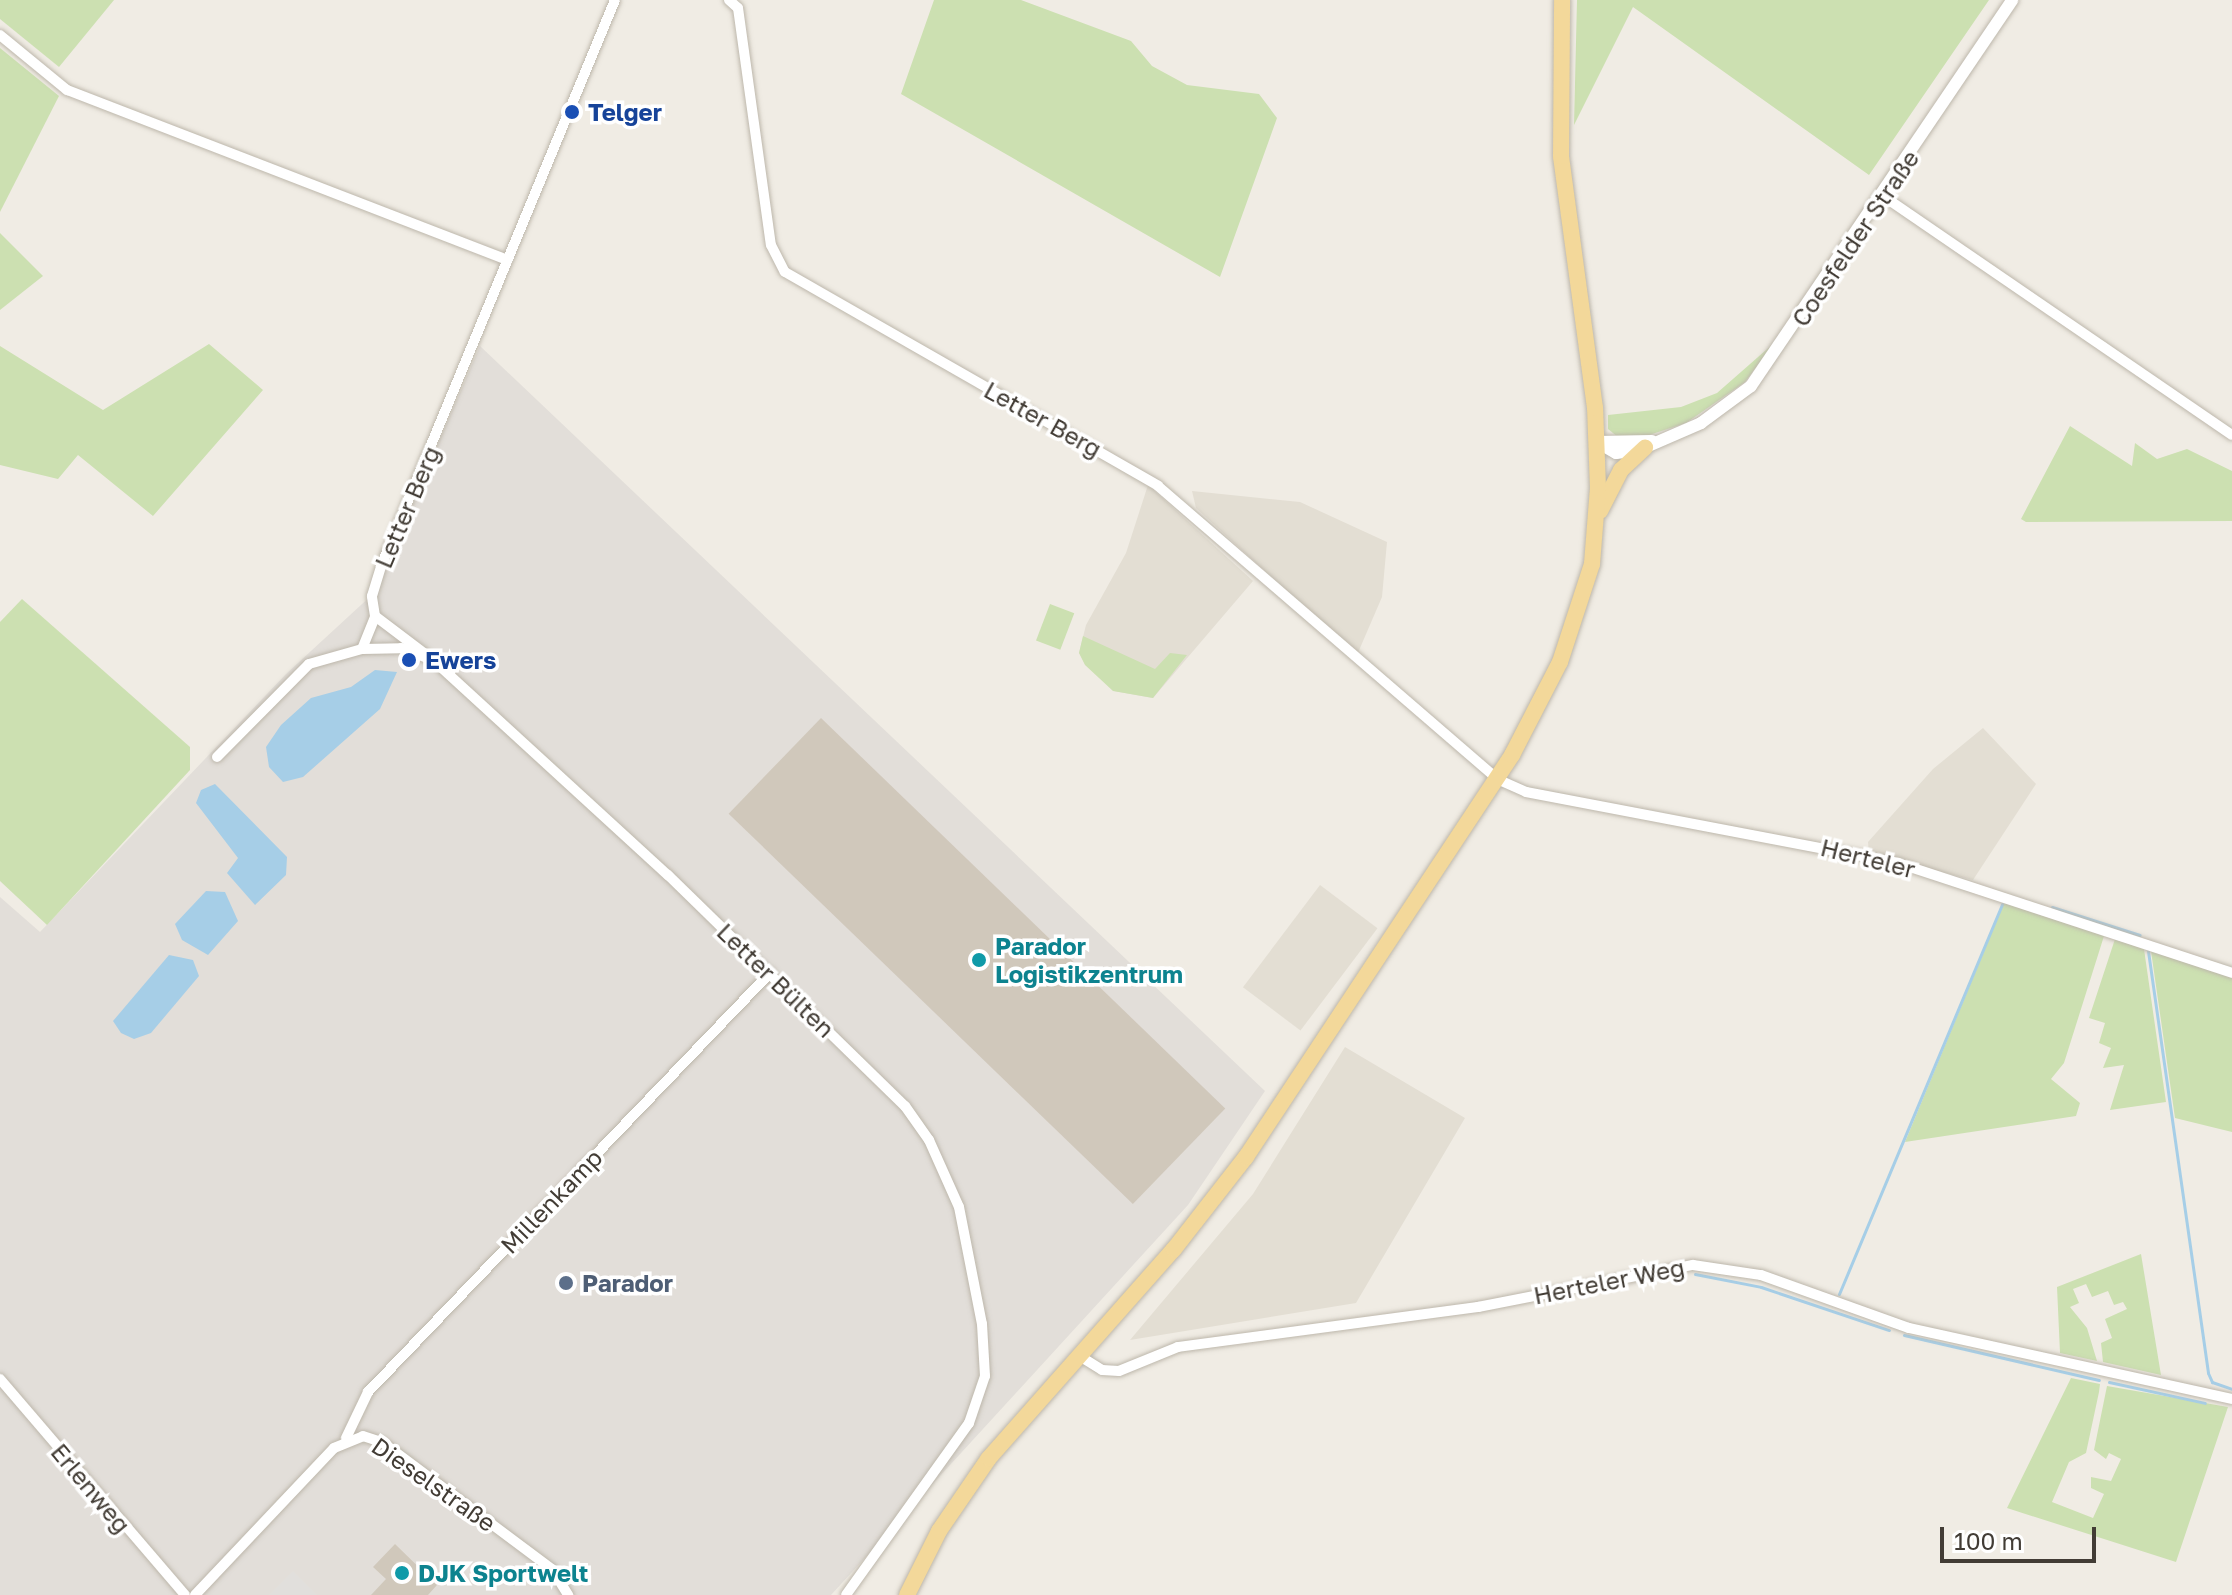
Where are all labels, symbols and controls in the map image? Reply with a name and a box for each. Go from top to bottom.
place label: Telger [588,98,662,126]
marker: Telger [563,103,581,121]
street label: Coesfelder Straße [1785,144,1925,332]
street label: Letter Berg [979,375,1107,463]
street label: Letter Berg [368,442,446,572]
place label: Ewers [425,646,497,674]
marker: Ewers [400,651,418,669]
street label: Herteler [1818,832,1918,884]
street label: Letter Bülten [711,917,841,1043]
place label: Parador Logistikzentrum [995,932,1183,988]
marker: Parador Logistikzentrum [970,951,988,969]
street label: Millenkamp [494,1143,608,1259]
street label: Herteler Weg [1531,1252,1687,1310]
place label: Parador [582,1269,673,1297]
marker: Parador [557,1274,575,1292]
street label: Dieselstraße [367,1431,501,1537]
street label: Erlenweg [45,1437,137,1539]
scale bar [1944,1511,2100,1561]
text: 100 m [1954,1526,2023,1555]
place label: DJK Sportwelt [418,1559,588,1587]
marker: DJK Sportwelt [393,1564,411,1582]

